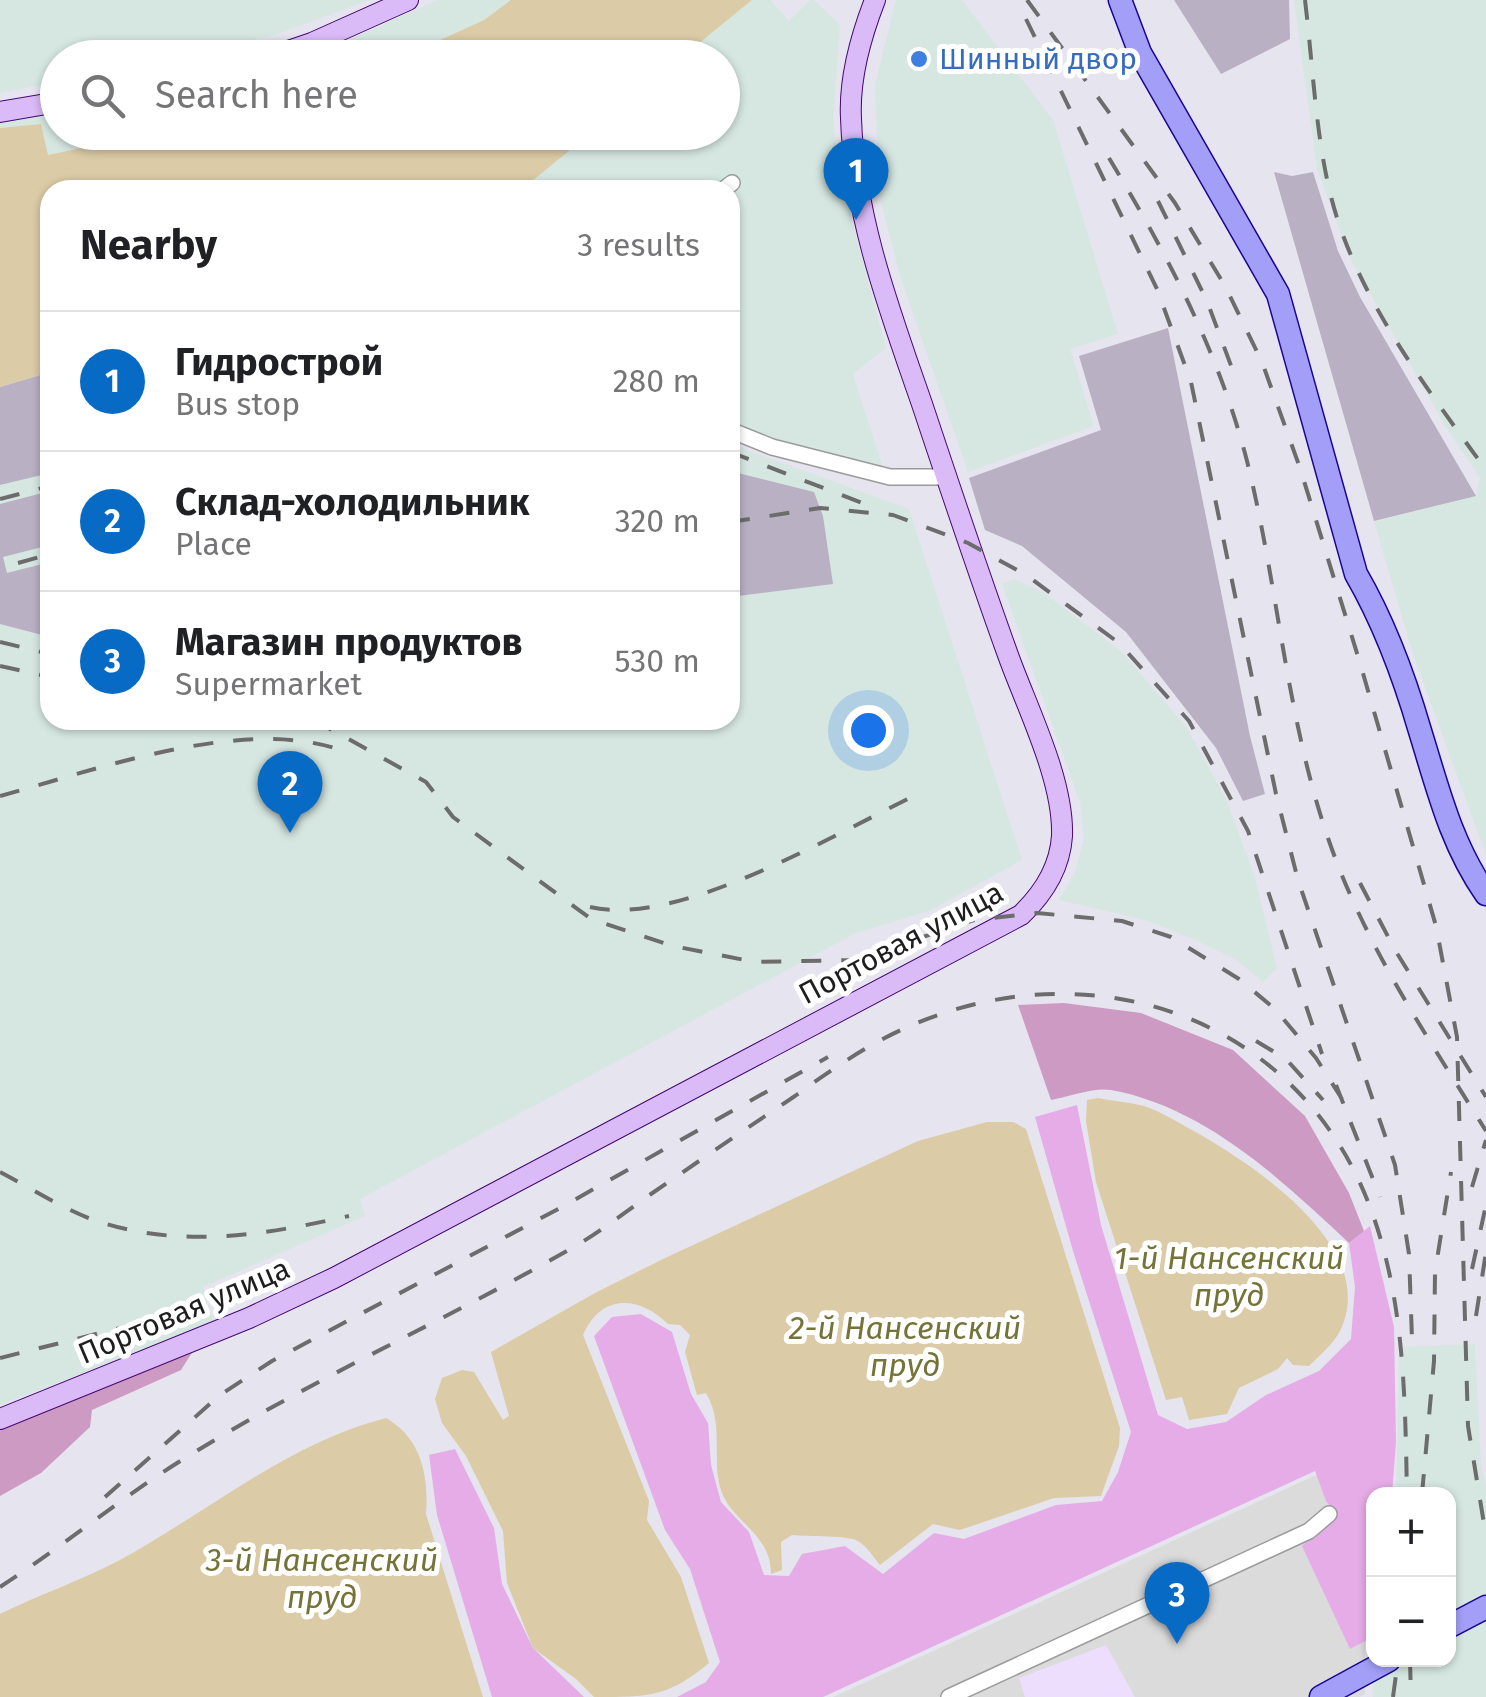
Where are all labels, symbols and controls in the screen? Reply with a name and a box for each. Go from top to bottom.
search box [40,40,740,150]
place label: Шинный двор [939,41,1137,77]
marker: Шинный двор [908,48,930,70]
icon: search [75,68,130,123]
text: Search here [155,72,358,118]
pin: 1 [824,138,888,220]
text: Nearby [80,220,217,270]
text: 3 results [577,226,700,264]
text: Гидрострой [175,339,383,385]
text: 1 [105,362,120,400]
text: 280 m [613,362,700,400]
text: Bus stop [175,385,300,423]
text: Склад-холодильник [175,479,529,525]
text: 2 [104,502,121,540]
text: 320 m [615,502,700,540]
text: Place [175,525,252,563]
text: Магазин продуктов [175,619,523,665]
text: 3 [104,642,121,680]
text: 530 m [614,642,700,680]
text: Supermarket [175,665,362,703]
your location [843,705,894,756]
pin: 2 [258,750,322,833]
street label: Портовая улица [793,874,1009,1012]
water label: 1-й Нансенский пруд [1114,1239,1344,1314]
street label: Портовая улица [73,1250,295,1372]
water label: 2-й Нансенский пруд [789,1309,1021,1384]
map controls [1366,1487,1456,1667]
button: + [1366,1487,1456,1577]
water label: 3-й Нансенский пруд [205,1541,438,1616]
pin: 3 [1144,1562,1210,1644]
button: − [1366,1577,1456,1667]

